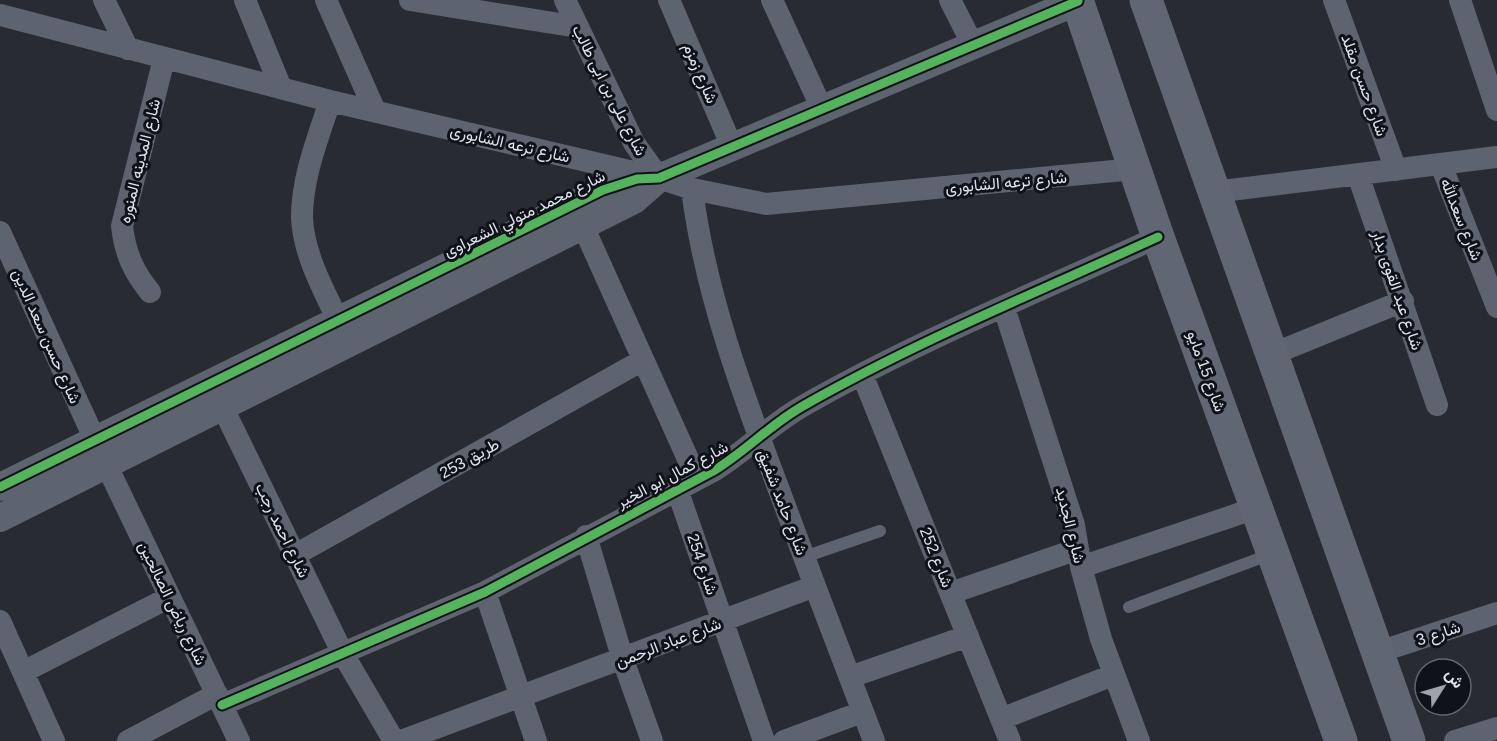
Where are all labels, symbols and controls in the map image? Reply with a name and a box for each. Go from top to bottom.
street label: شارع على بن ابى طالب [567,22,650,160]
street label: شارع حسن مقلد [1335,32,1391,139]
street label: شارع زمزم [677,40,721,107]
street label: شارع المدينه المنوره [116,97,166,226]
street label: شارع ترعه الشابورى [448,121,571,168]
street label: شارع محمد متولي الشعراوى [441,167,610,264]
street label: شارع ترعه الشابورى [944,169,1068,199]
street label: شارع سعدالله [1435,175,1487,264]
street label: شارع عبد القوى بدار [1366,227,1426,353]
street label: شارع حسن سعد الدين [6,266,84,407]
street label: شارع 15 مايو [1181,329,1229,415]
street label: طريق 253 [437,435,503,483]
street label: شارع كمال ابو الخير [613,438,732,514]
street label: شارع حامد شفيق [752,447,810,558]
street label: شارع احمد رجب [250,480,313,582]
street label: شارع الجديد [1050,485,1088,566]
street label: شارع 252 [914,525,956,591]
street label: شارع 254 [681,531,721,598]
street label: شارع رياض الصالحين [133,539,210,669]
street label: شارع عباد الرحمن [613,615,724,673]
street label: شارع 3 [1414,618,1463,651]
north arrow [1413,657,1473,717]
text: ش [1441,665,1467,692]

